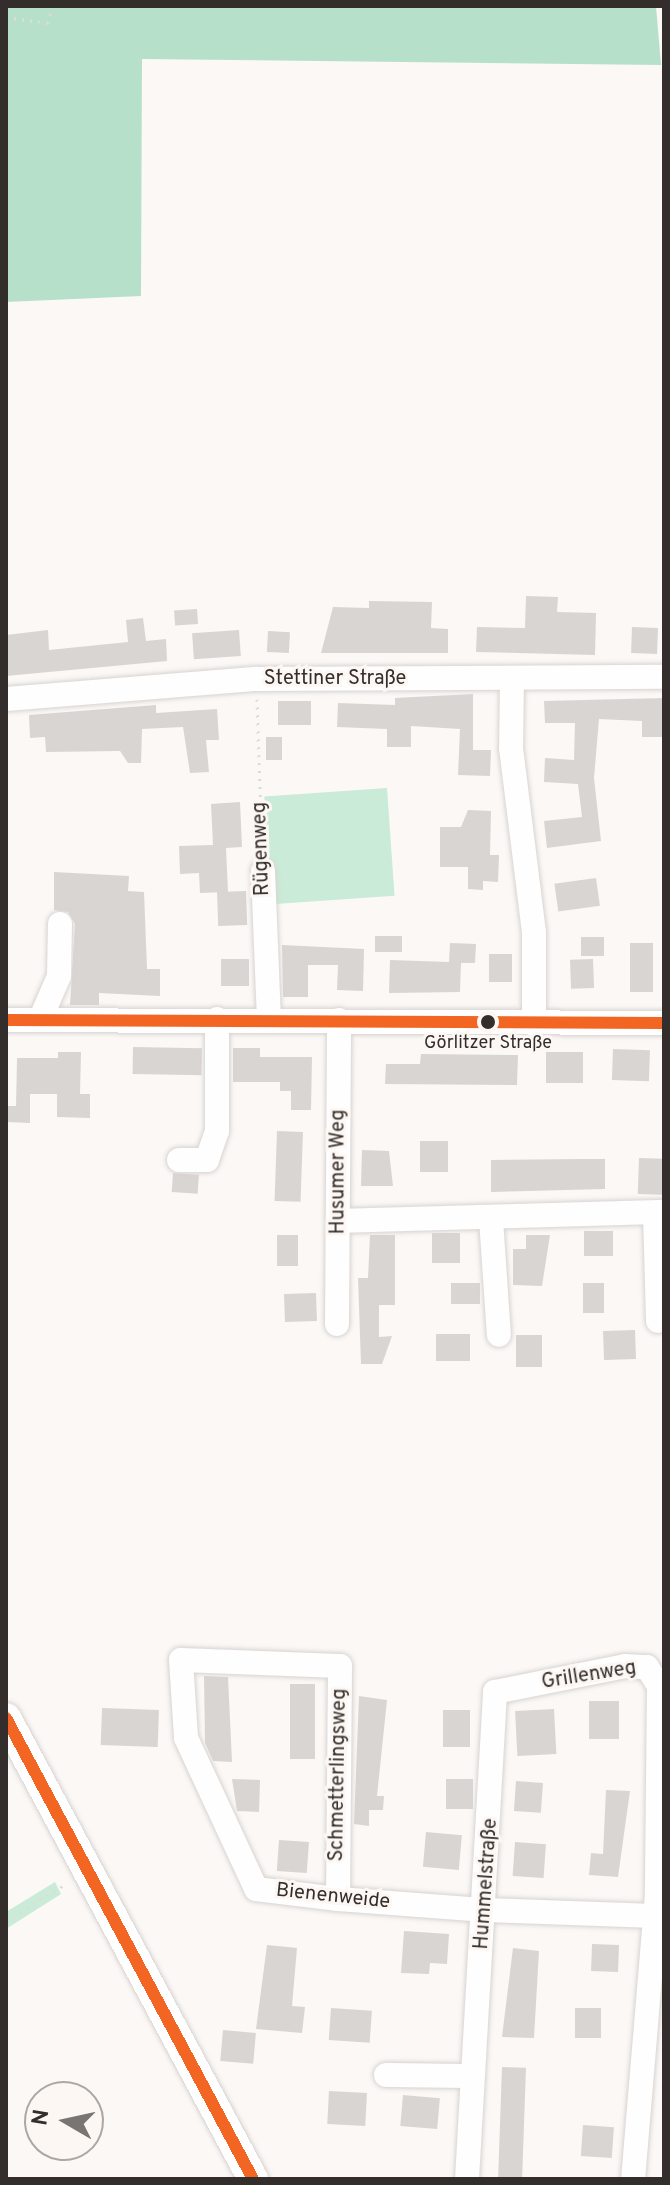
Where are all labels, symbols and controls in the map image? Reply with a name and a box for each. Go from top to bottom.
street label: Stettiner Straße [264,667,406,691]
street label: Rügenweg [248,801,276,897]
marker: Görlitzer Straße [480,1014,496,1030]
place label: Görlitzer Straße [424,1033,552,1055]
street label: Husumer Weg [327,1109,351,1235]
street label: Grillenweg [540,1657,638,1695]
street label: Schmetterlingsweg [325,1688,353,1862]
street label: Hummelstraße [470,1818,504,1950]
street label: Bienenweide [275,1879,391,1915]
north arrow [24,2081,104,2161]
text: N [27,2108,56,2127]

